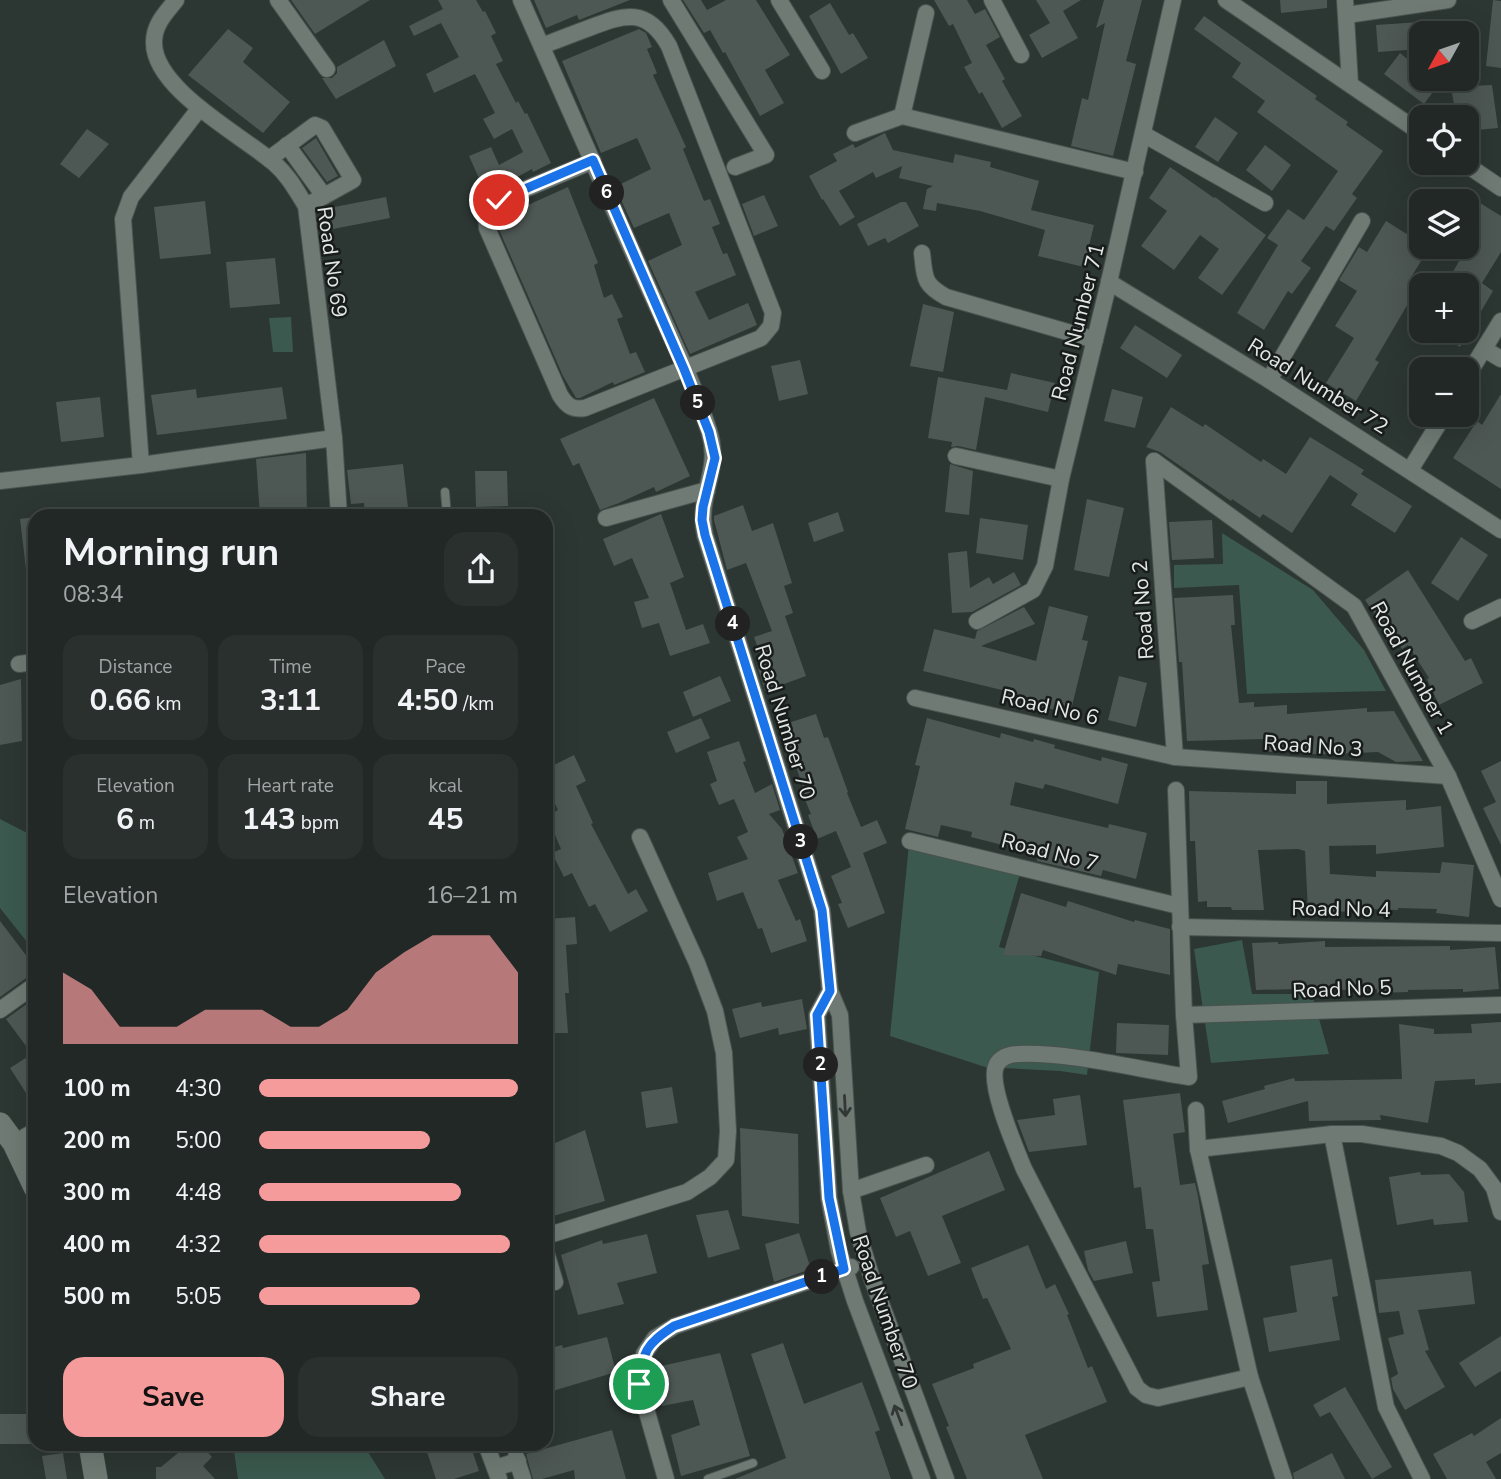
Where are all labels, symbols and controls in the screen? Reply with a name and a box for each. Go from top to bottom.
north arrow [1409,21,1479,91]
map controls [1409,21,1479,427]
button: locate [1409,105,1479,175]
pin [469,170,529,230]
pin: 6 [590,176,624,210]
text: 6 [601,179,612,205]
icon: check [480,181,518,219]
button: layers [1409,189,1479,259]
street label: Road No 69 [310,205,354,319]
street label: Road Number 71 [1045,240,1111,404]
button: + [1409,273,1479,343]
street label: Road Number 72 [1242,331,1394,441]
button: − [1409,357,1479,427]
pin: 5 [680,386,716,420]
text: 5 [692,389,703,415]
text: Morning run [63,527,279,578]
button: share [444,532,518,606]
street label: Road No 2 [1126,559,1160,661]
text: 08:34 [63,579,123,610]
street label: Road Number 1 [1364,596,1460,740]
pin: 4 [716,606,750,642]
text: 4 [727,610,738,636]
street label: Road Number 70 [748,641,822,803]
text: Distance [99,654,172,680]
text: Time [269,654,312,680]
text: Pace [425,654,466,680]
text: 0.66 [89,680,151,721]
text: 3:11 [260,680,321,721]
text: 4:50 [397,680,458,721]
street label: Road No 6 [998,682,1102,732]
text: km [151,691,182,717]
text: /km [458,691,494,717]
street label: Road No 3 [1262,729,1364,763]
text: Elevation [96,773,175,799]
text: Heart rate [247,773,334,799]
text: kcal [429,773,462,799]
text: 6 [116,799,134,840]
text: 143 [242,799,296,840]
text: 45 [428,799,464,840]
text: m [134,810,155,836]
text: bpm [296,810,339,836]
pin: 3 [784,824,818,860]
street label: Road No 7 [998,826,1102,878]
text: 3 [795,828,806,854]
text: Elevation [63,880,158,911]
text: 16–21 m [426,880,518,911]
street label: Road No 4 [1291,894,1391,924]
street label: Road No 5 [1292,973,1392,1005]
pin: 2 [804,1048,838,1082]
text: 2 [815,1051,826,1077]
text: 100 m [63,1073,131,1104]
text: 4:30 [175,1073,222,1104]
one-way arrow [839,1094,852,1117]
text: 200 m [63,1125,131,1156]
text: 5:00 [175,1125,222,1156]
text: 300 m [63,1177,131,1208]
text: 4:48 [175,1177,222,1208]
text: 400 m [63,1229,131,1260]
text: 4:32 [175,1229,222,1260]
street label: Road Number 70 [846,1231,924,1393]
pin: 1 [804,1260,840,1294]
text: 1 [816,1263,827,1289]
text: 500 m [63,1281,131,1312]
text: 5:05 [175,1281,222,1312]
pin [609,1354,669,1414]
button: Save [63,1357,284,1437]
button: Share [298,1357,518,1437]
icon: arrive [620,1365,658,1403]
one-way arrow [891,1405,903,1427]

